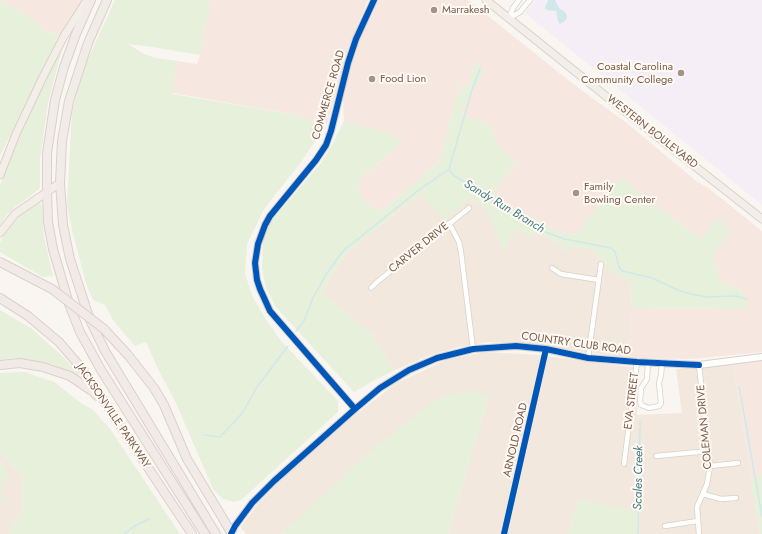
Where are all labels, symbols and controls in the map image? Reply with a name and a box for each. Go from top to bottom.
place label: Marrakesh [442,3,490,17]
marker: Marrakesh [429,5,439,15]
street label: COMMERCE ROAD [310,49,348,141]
place label: Coastal Carolina Community College [581,60,673,86]
marker: Coastal Carolina Community College [676,68,686,78]
place label: Food Lion [380,72,426,86]
marker: Food Lion [367,74,377,84]
street label: WESTERN BOULEVARD [604,92,700,172]
water label: Sandy Run Branch [461,177,547,237]
place label: Family Bowling Center [584,180,655,206]
marker: Family Bowling Center [571,188,581,198]
street label: CARVER DRIVE [386,220,452,276]
street label: COUNTRY CLUB ROAD [520,330,632,358]
street label: JACKSONVILLE PARKWAY [73,361,153,471]
street label: EVA STREET [622,372,642,430]
street label: COLEMAN DRIVE [695,384,715,470]
street label: ARNOLD ROAD [501,402,531,478]
water label: Scales Creek [631,446,647,510]

